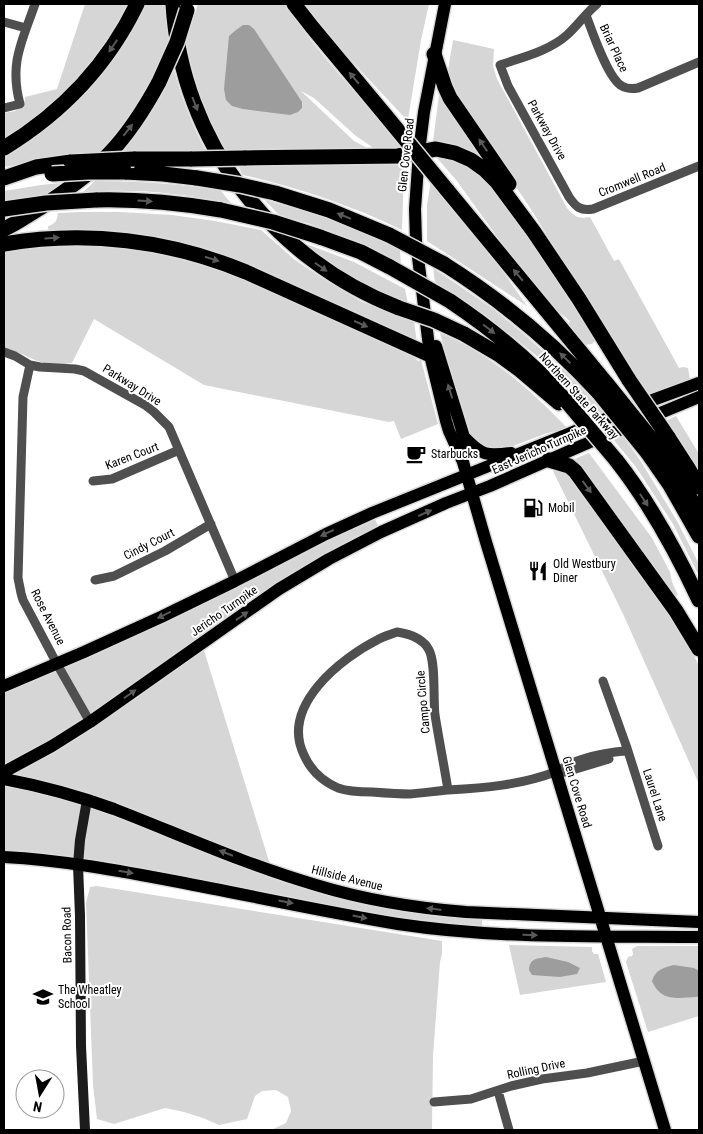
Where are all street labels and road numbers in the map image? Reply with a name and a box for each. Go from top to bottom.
street label: Briar Place [597,22,631,75]
street label: Parkway Drive [525,97,569,163]
street label: Glen Cove Road [395,117,417,193]
street label: Cromwell Road [596,160,668,200]
street label: Northern State Parkway [536,350,622,442]
street label: Parkway Drive [100,361,164,409]
street label: East Jericho Turnpike [490,423,589,477]
street label: Karen Court [103,439,161,473]
street label: Cindy Court [121,525,177,563]
street label: Jericho Turnpike [188,583,260,639]
street label: Rose Avenue [28,587,68,648]
street label: Campo Circle [413,669,433,734]
street label: Glen Cove Road [559,754,595,830]
street label: Laurel Lane [640,767,670,824]
street label: Hillside Avenue [310,862,384,894]
street label: Bacon Road [60,907,74,963]
street label: Rolling Drive [506,1056,567,1082]

